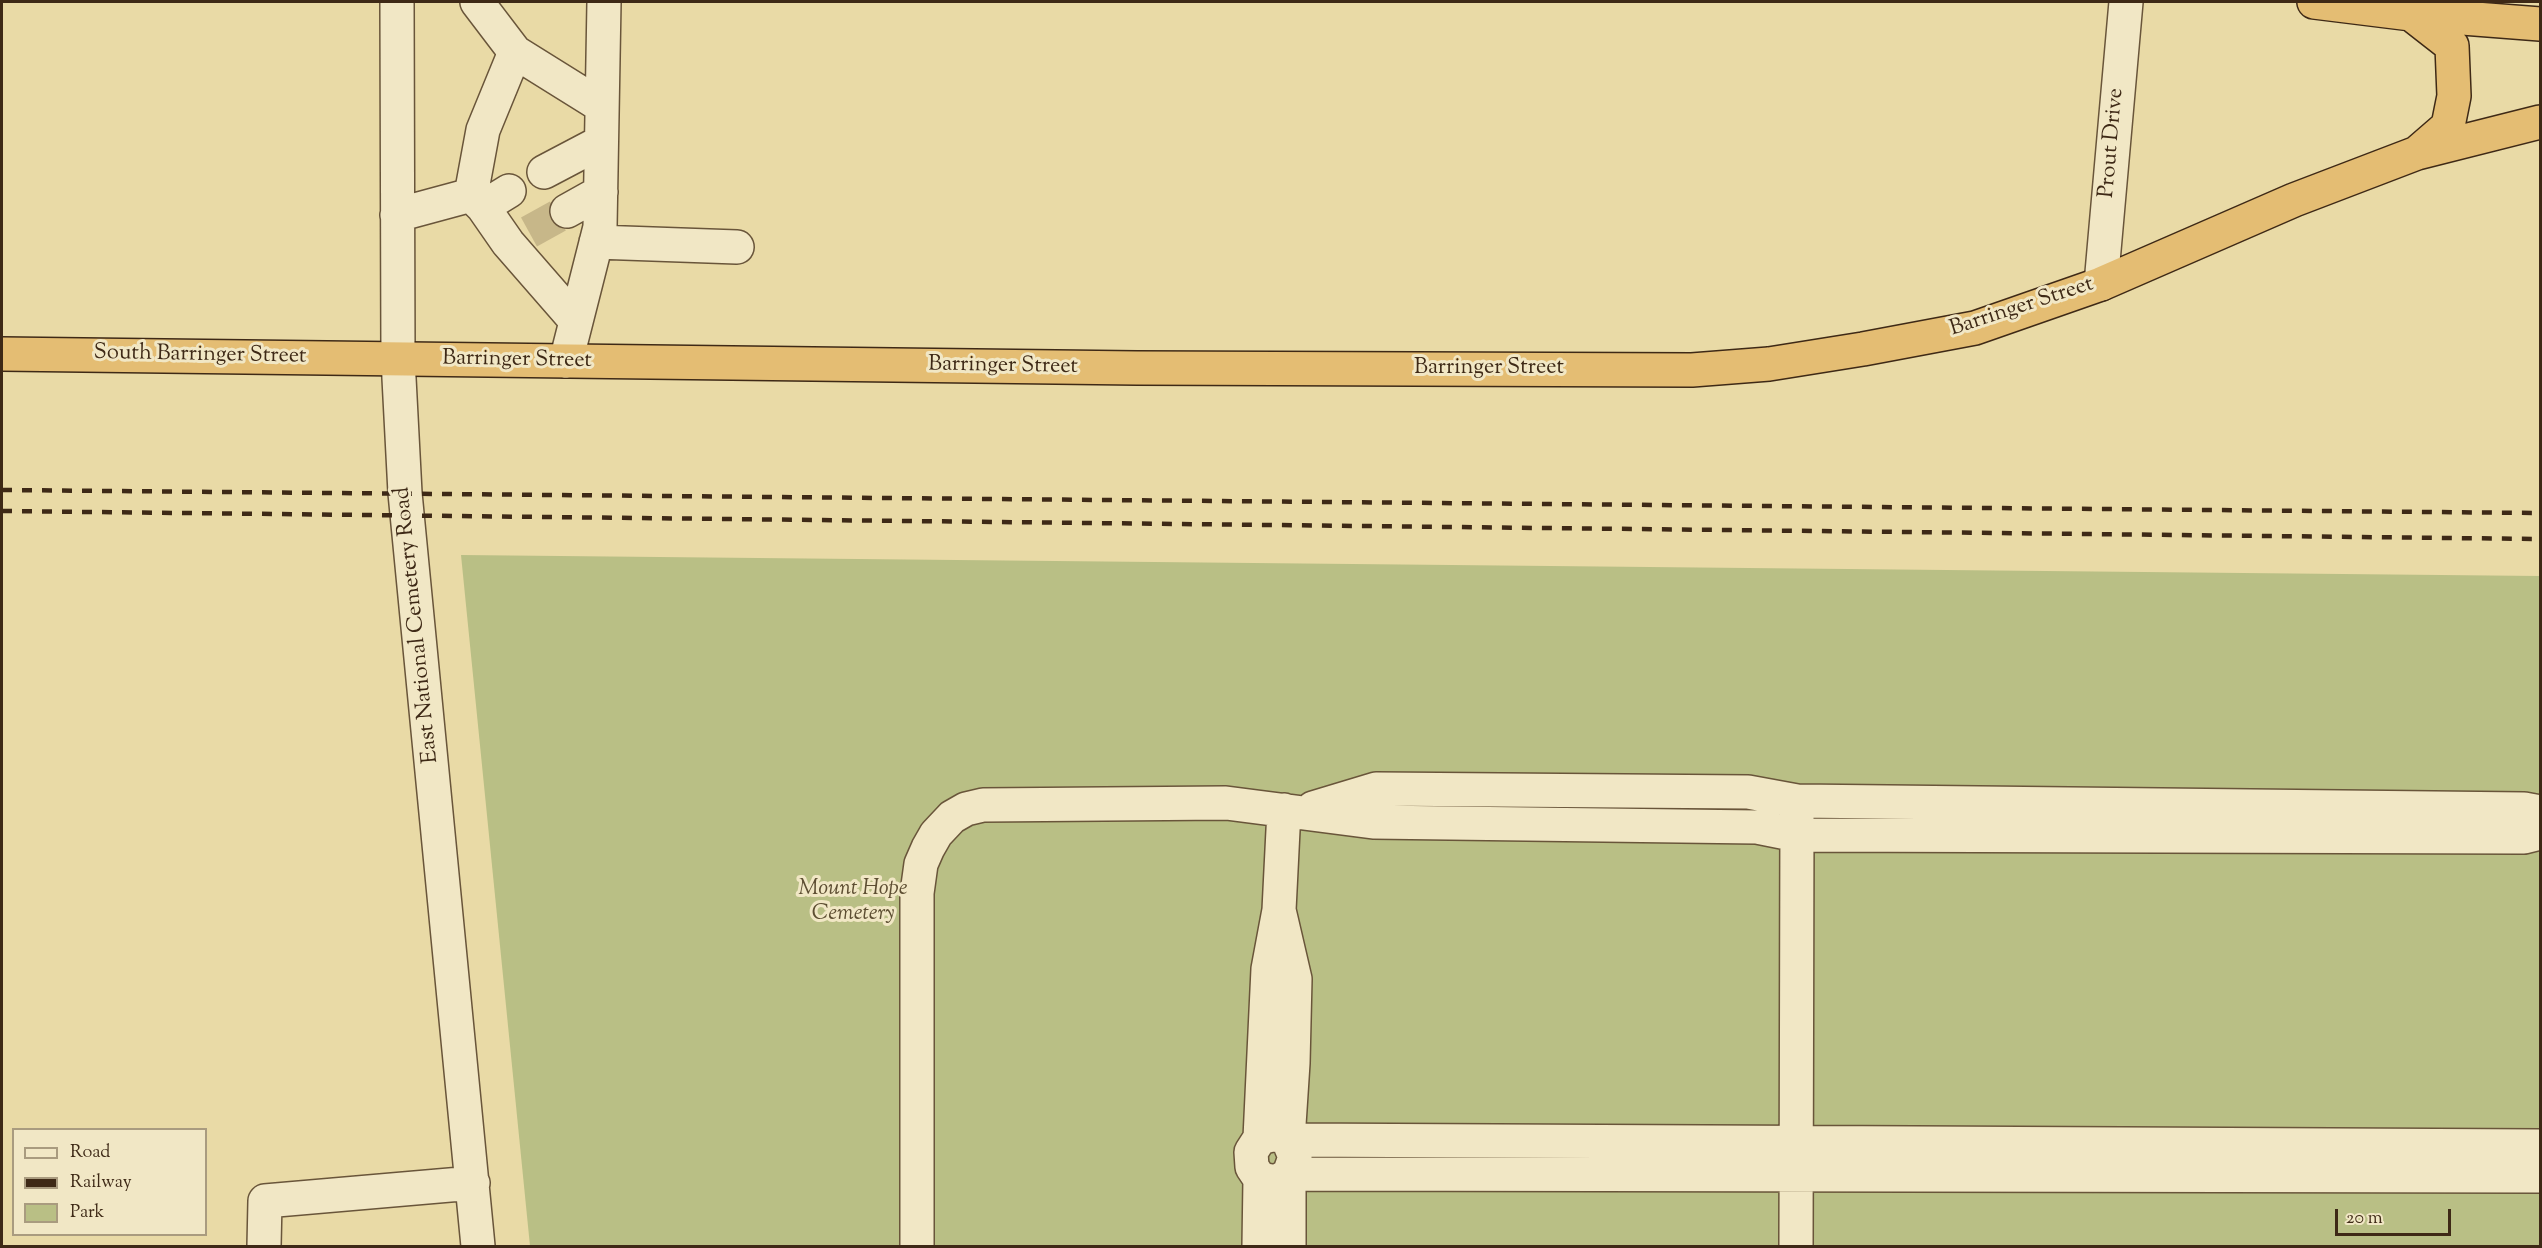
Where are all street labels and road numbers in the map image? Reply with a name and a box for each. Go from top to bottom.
street label: Prout Drive [2095,87,2131,199]
street label: Barringer Street [1947,272,2097,344]
street label: South Barringer Street [93,341,307,371]
street label: Barringer Street [442,346,592,376]
street label: Barringer Street [928,352,1078,382]
street label: Barringer Street [1414,356,1564,382]
street label: East National Cemetery Road [390,485,446,765]

